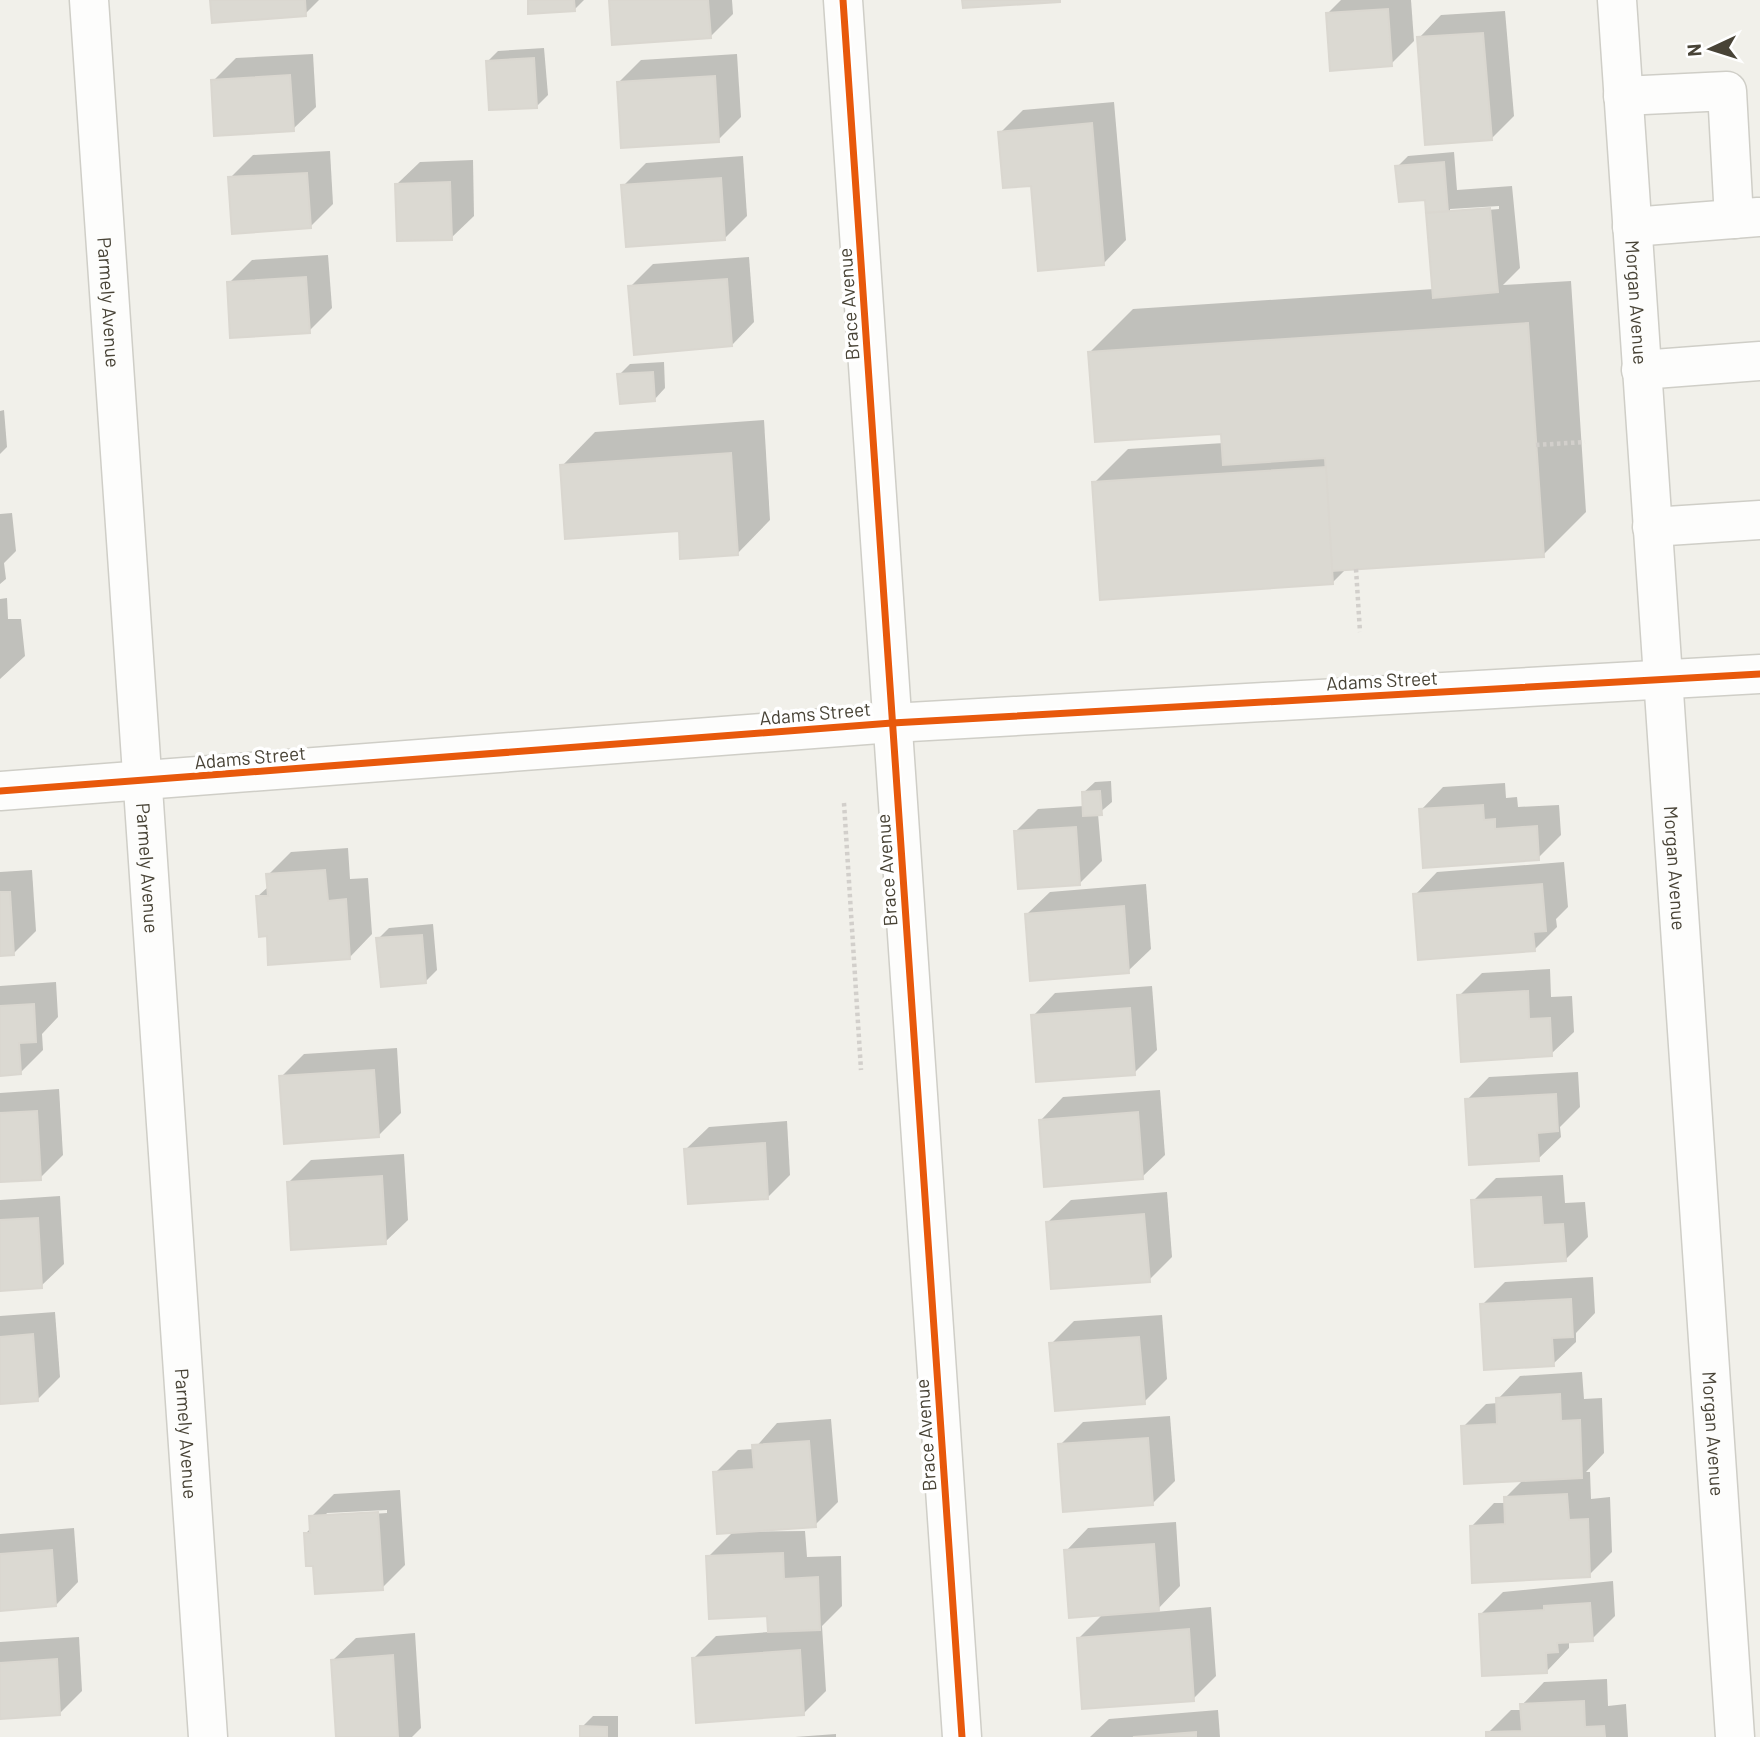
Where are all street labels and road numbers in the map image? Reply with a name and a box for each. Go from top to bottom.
street label: Parmely Avenue [94,236,126,368]
street label: Morgan Avenue [1622,239,1653,365]
street label: Brace Avenue [833,247,863,361]
street label: Adams Street [1326,666,1438,694]
street label: Adams Street [758,697,872,729]
street label: Adams Street [193,741,307,773]
street label: Parmely Avenue [133,802,164,934]
street label: Morgan Avenue [1660,805,1692,931]
street label: Brace Avenue [871,813,901,927]
street label: Parmely Avenue [171,1368,203,1500]
street label: Morgan Avenue [1699,1371,1730,1497]
street label: Brace Avenue [910,1378,940,1492]

